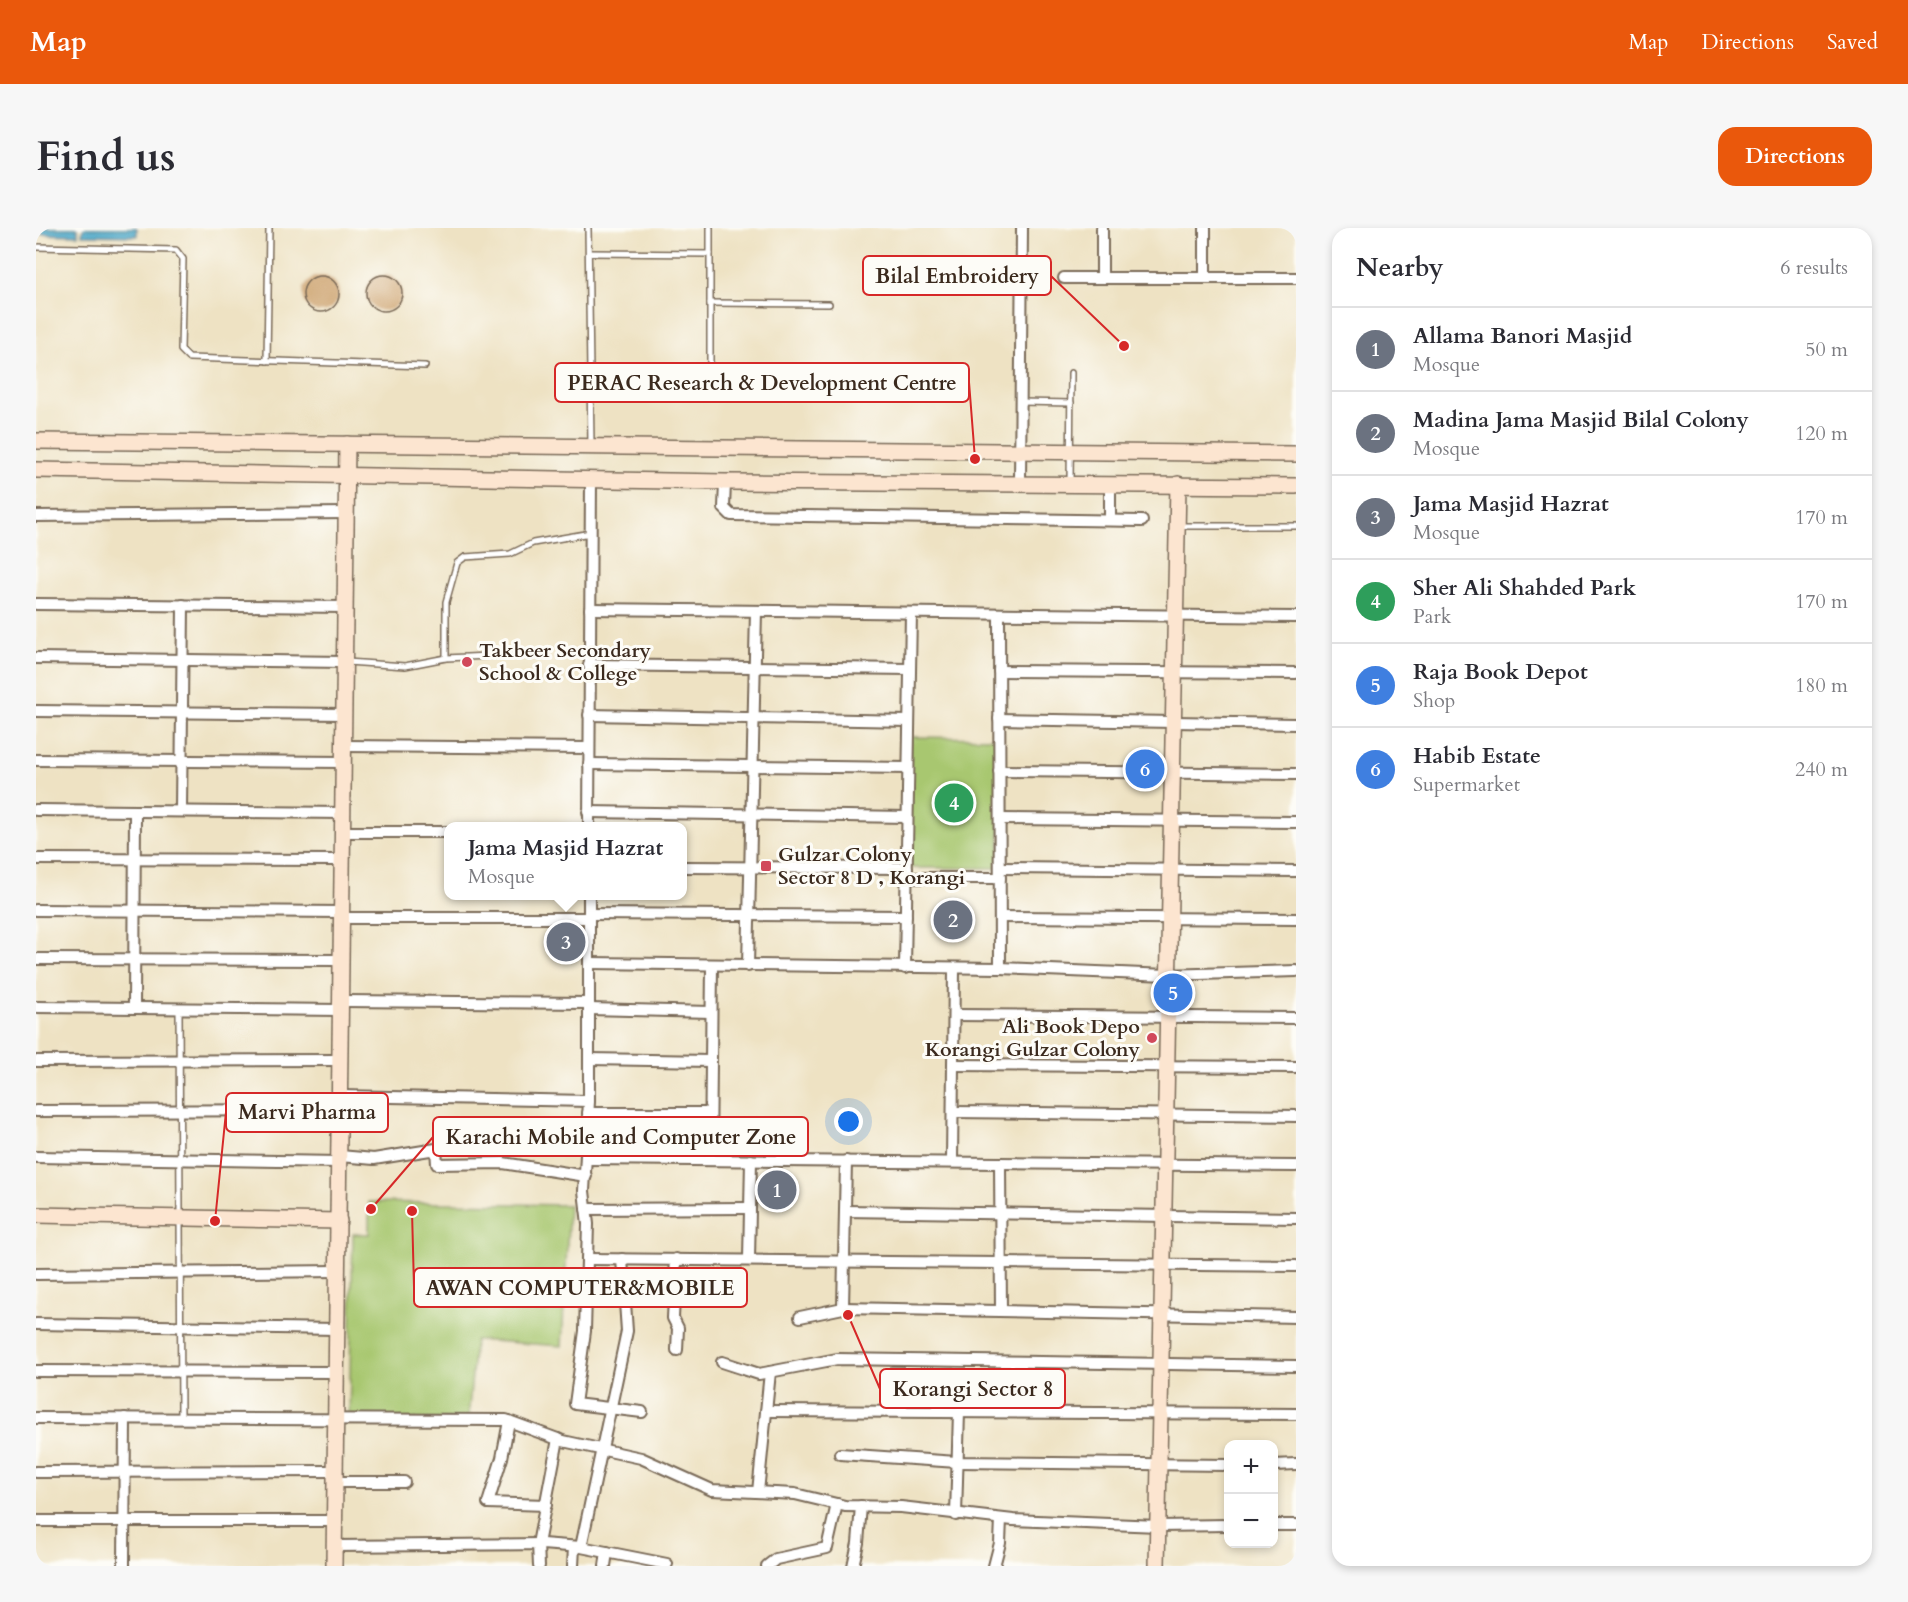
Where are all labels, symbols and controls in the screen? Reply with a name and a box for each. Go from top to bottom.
text: Map [30,23,87,61]
text: Map [1628,28,1668,57]
text: Directions [1701,28,1794,57]
text: Saved [1827,28,1878,57]
button: Directions [1718,127,1872,186]
text: Find us [36,128,176,185]
text: Nearby [1356,250,1444,285]
text: 6 results [1780,254,1848,281]
callout: Bilal Embroidery [863,256,1051,295]
text: Bilal Embroidery [875,262,1039,291]
text: Allama Banori Masjid [1413,321,1632,351]
text: 1 [1370,336,1381,363]
text: 50 m [1805,336,1848,363]
text: Mosque [1413,351,1480,378]
callout: PERAC Research & Development Centre [555,363,969,402]
text: PERAC Research & Development Centre [567,369,957,398]
text: Madina Jama Masjid Bilal Colony [1413,405,1749,435]
text: 2 [1370,420,1381,447]
text: 120 m [1795,420,1848,447]
text: Mosque [1413,435,1480,462]
text: Jama Masjid Hazrat [1413,489,1609,519]
text: 3 [1370,504,1381,531]
text: 170 m [1795,504,1848,531]
text: Mosque [1413,519,1480,546]
text: Sher Ali Shahded Park [1413,573,1636,603]
text: 4 [1370,588,1381,615]
text: 170 m [1795,588,1848,615]
text: Park [1413,603,1451,630]
place label: Takbeer Secondary School & College [479,637,652,687]
marker: Takbeer Secondary School & College [460,655,474,669]
text: Raja Book Depot [1413,657,1588,687]
text: 5 [1370,672,1381,699]
text: 180 m [1795,672,1848,699]
text: Shop [1413,687,1455,714]
text: Habib Estate [1413,741,1541,771]
pin: 6 [1126,746,1164,792]
text: 6 [1370,756,1381,783]
text: 240 m [1795,756,1848,783]
text: Supermarket [1413,771,1520,798]
pin: 4 [934,780,974,826]
popup [444,822,687,900]
text: Jama Masjid Hazrat [468,833,663,863]
place label: Gulzar Colony Sector 8 D , Korangi [778,841,965,891]
marker: Gulzar Colony Sector 8 D , Korangi [759,859,773,873]
text: Mosque [468,863,535,890]
pin: 2 [934,898,972,942]
pin: 3 [546,920,586,964]
pin: 5 [1154,970,1192,1016]
place label: Ali Book Depo Korangi Gulzar Colony [925,1013,1141,1063]
marker: Ali Book Depo Korangi Gulzar Colony [1145,1031,1159,1045]
callout: Marvi Pharma [226,1093,388,1132]
text: Marvi Pharma [238,1098,377,1127]
your location [834,1107,863,1136]
callout: Karachi Mobile and Computer Zone [433,1117,808,1156]
text: Karachi Mobile and Computer Zone [445,1123,797,1152]
pin: 1 [758,1168,796,1212]
callout: AWAN COMPUTER&MOBILE [414,1268,747,1307]
text: AWAN COMPUTER&MOBILE [425,1274,735,1303]
callout: Korangi Sector 8 [880,1369,1065,1408]
text: Korangi Sector 8 [892,1375,1054,1404]
map controls [1224,1440,1278,1548]
button: + [1224,1440,1278,1494]
button: − [1224,1494,1278,1548]

